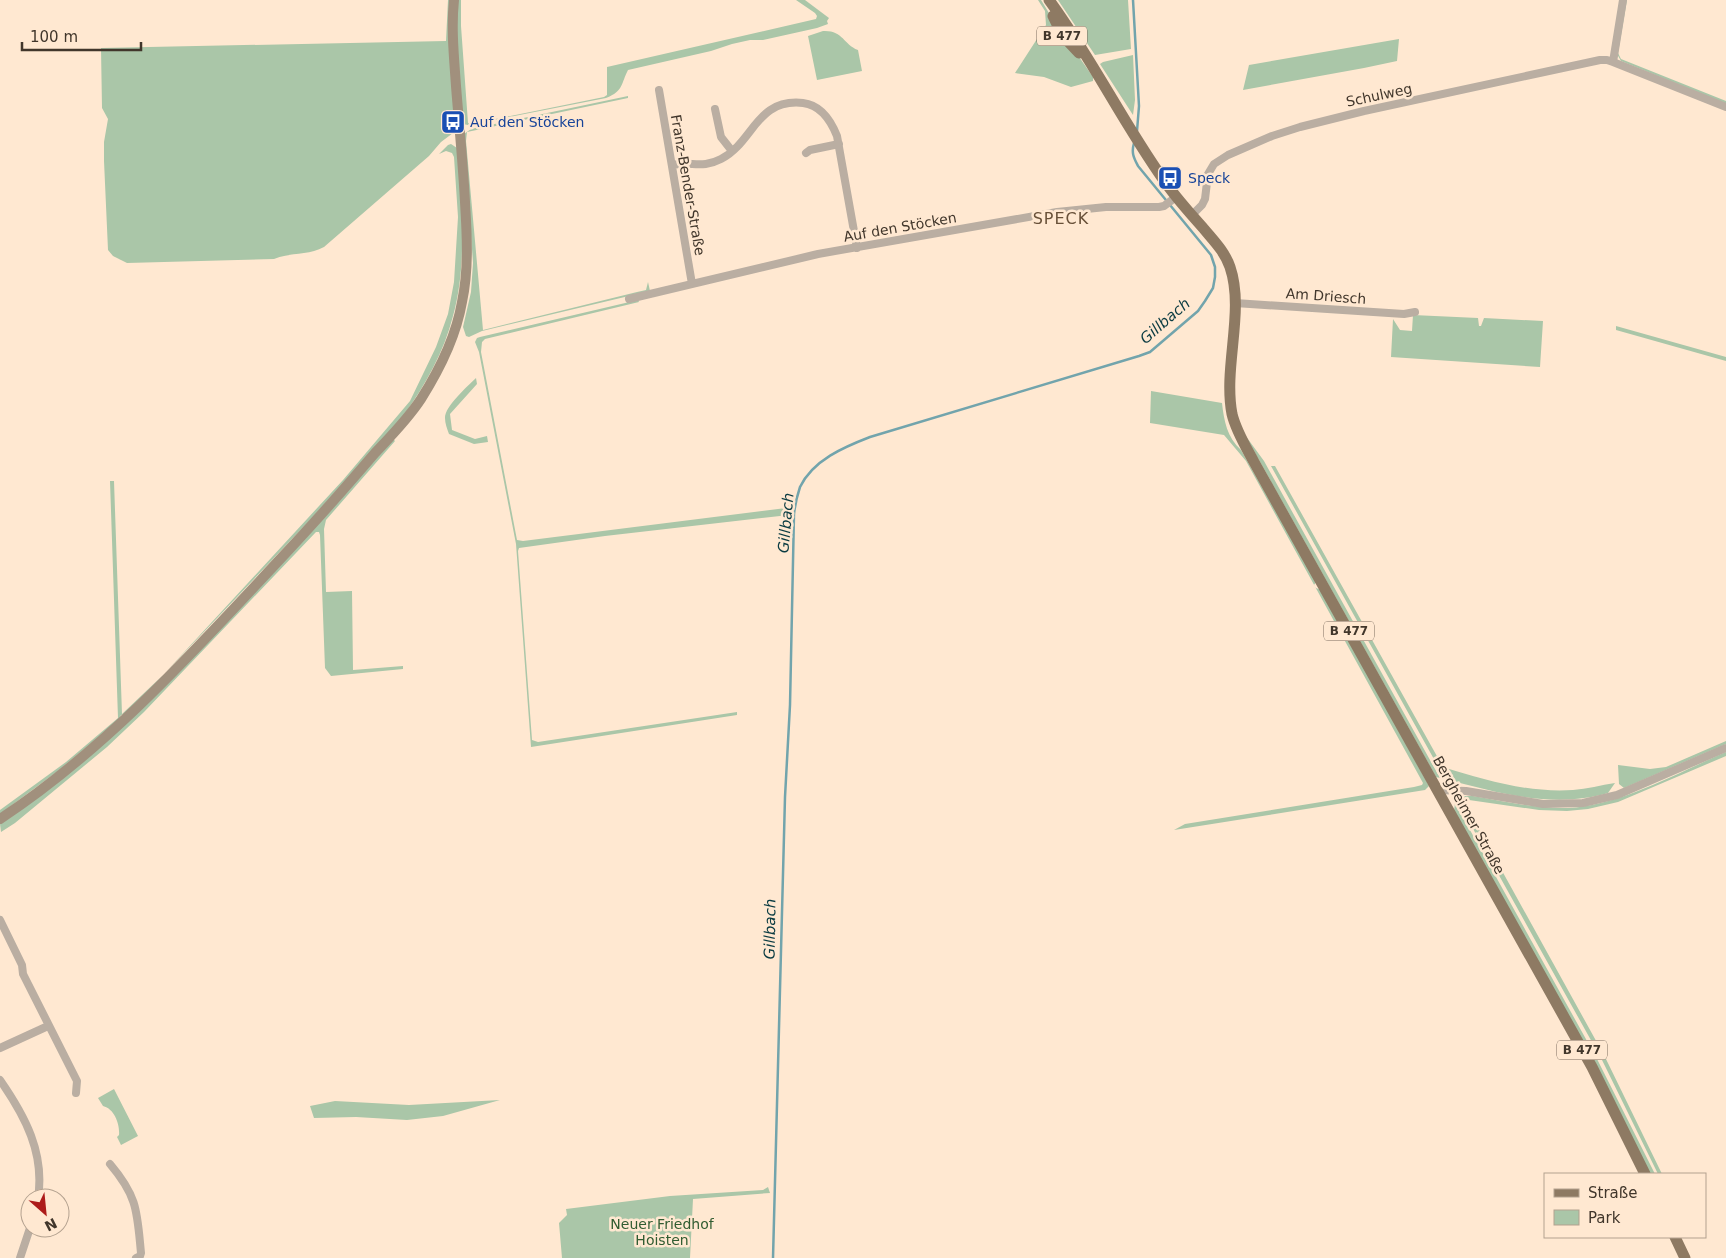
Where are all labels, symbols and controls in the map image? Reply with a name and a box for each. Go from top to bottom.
scale bar [22,20,141,52]
road number: B 477 [1037,27,1087,46]
text: 100 m [30,28,78,46]
street label: Schulweg [1344,80,1414,110]
bus stop icon: Auf den Stöcken [440,109,466,135]
street label: Franz-Bender-Straße [668,113,708,257]
place label: Auf den Stöcken [470,114,584,130]
bus stop icon: Speck [1157,165,1183,191]
place label: Speck [1188,170,1231,186]
street label: Auf den Stöcken [842,209,958,245]
district label: SPECK [1033,209,1089,228]
street label: Am Driesch [1285,285,1367,307]
water label: Gillbach [1136,294,1194,348]
water label: Gillbach [774,492,798,554]
road number: B 477 [1324,622,1374,640]
street label: Bergheimer Straße [1430,753,1508,877]
water label: Gillbach [760,899,780,959]
road number: B 477 [1557,1040,1607,1060]
legend [1544,1173,1706,1238]
text: Straße [1588,1184,1637,1202]
north arrow [20,1188,70,1238]
text: Park [1588,1209,1621,1227]
text: N [42,1215,60,1234]
park label: Neuer Friedhof Hoisten [610,1216,715,1248]

